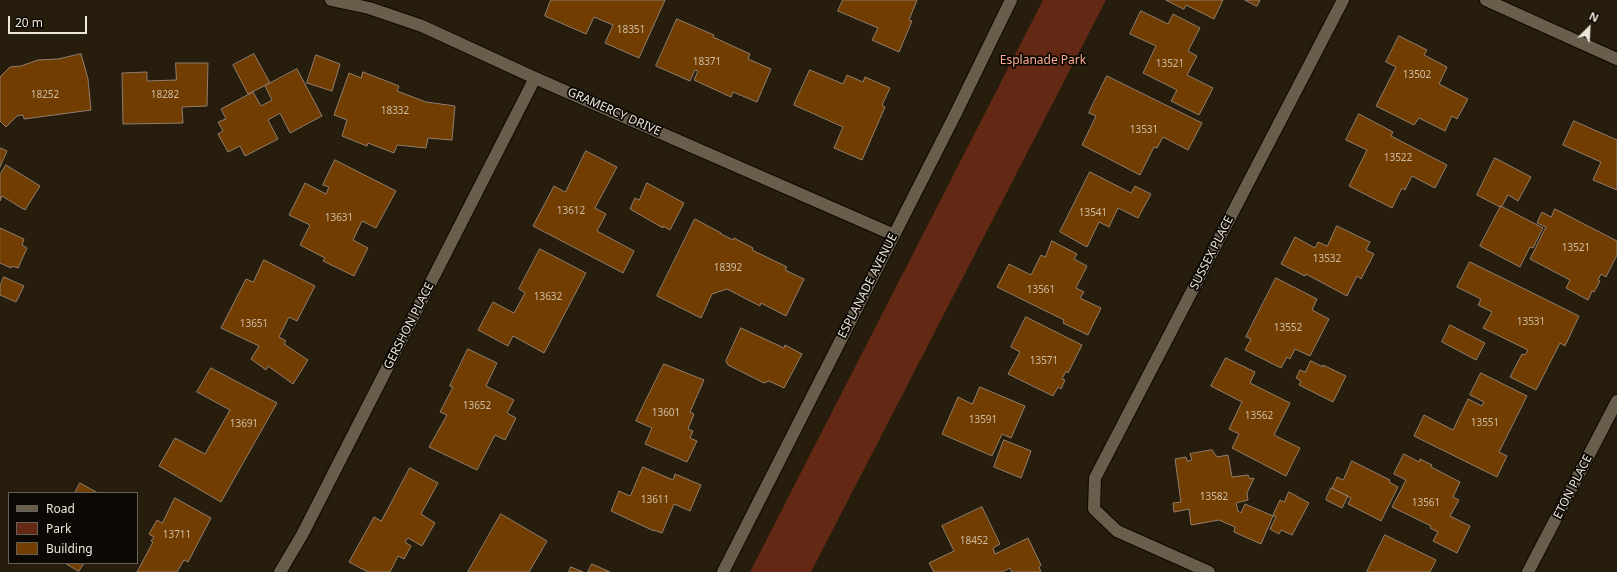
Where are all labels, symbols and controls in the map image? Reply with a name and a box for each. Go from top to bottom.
scale bar [10,8,89,34]
north arrow [1569,8,1609,48]
text: N [1587,8,1601,25]
text: 20 m [15,14,43,31]
house number: 18351 [617,24,645,36]
park label: Esplanade Park [1000,54,1086,68]
house number: 18371 [693,56,721,68]
house number: 13521 [1156,58,1184,70]
house number: 13502 [1403,69,1431,81]
street label: GRAMERCY DRIVE [565,85,663,139]
house number: 18252 [31,89,59,101]
house number: 18282 [151,89,179,101]
house number: 18332 [381,105,409,117]
house number: 13531 [1130,124,1158,136]
house number: 13522 [1384,152,1412,164]
house number: 13612 [557,205,585,217]
house number: 13541 [1079,207,1107,219]
house number: 13631 [325,212,353,224]
street label: SUSSEX PLACE [1187,214,1237,292]
street label: ESPLANADE AVENUE [835,231,901,341]
house number: 13521 [1562,242,1590,254]
house number: 13532 [1313,253,1341,265]
house number: 18392 [714,262,742,274]
street label: GERSHON PLACE [381,280,437,372]
house number: 13561 [1027,284,1055,296]
house number: 13632 [534,291,562,303]
house number: 13531 [1517,316,1545,328]
house number: 13651 [240,318,268,330]
house number: 13552 [1274,322,1302,334]
house number: 13571 [1030,355,1058,367]
house number: 13652 [463,400,491,412]
house number: 13601 [652,407,680,419]
house number: 13562 [1245,410,1273,422]
house number: 13591 [969,414,997,426]
house number: 13551 [1471,417,1499,429]
house number: 13691 [230,418,258,430]
street label: ETON PLACE [1551,453,1595,521]
house number: 13582 [1200,491,1228,503]
legend [8,492,138,564]
house number: 13611 [641,494,669,506]
house number: 13561 [1412,497,1440,509]
text: Road [46,500,75,517]
text: Park [46,520,71,537]
house number: 13711 [163,529,191,541]
house number: 18452 [960,535,988,547]
text: Building [46,540,93,557]

